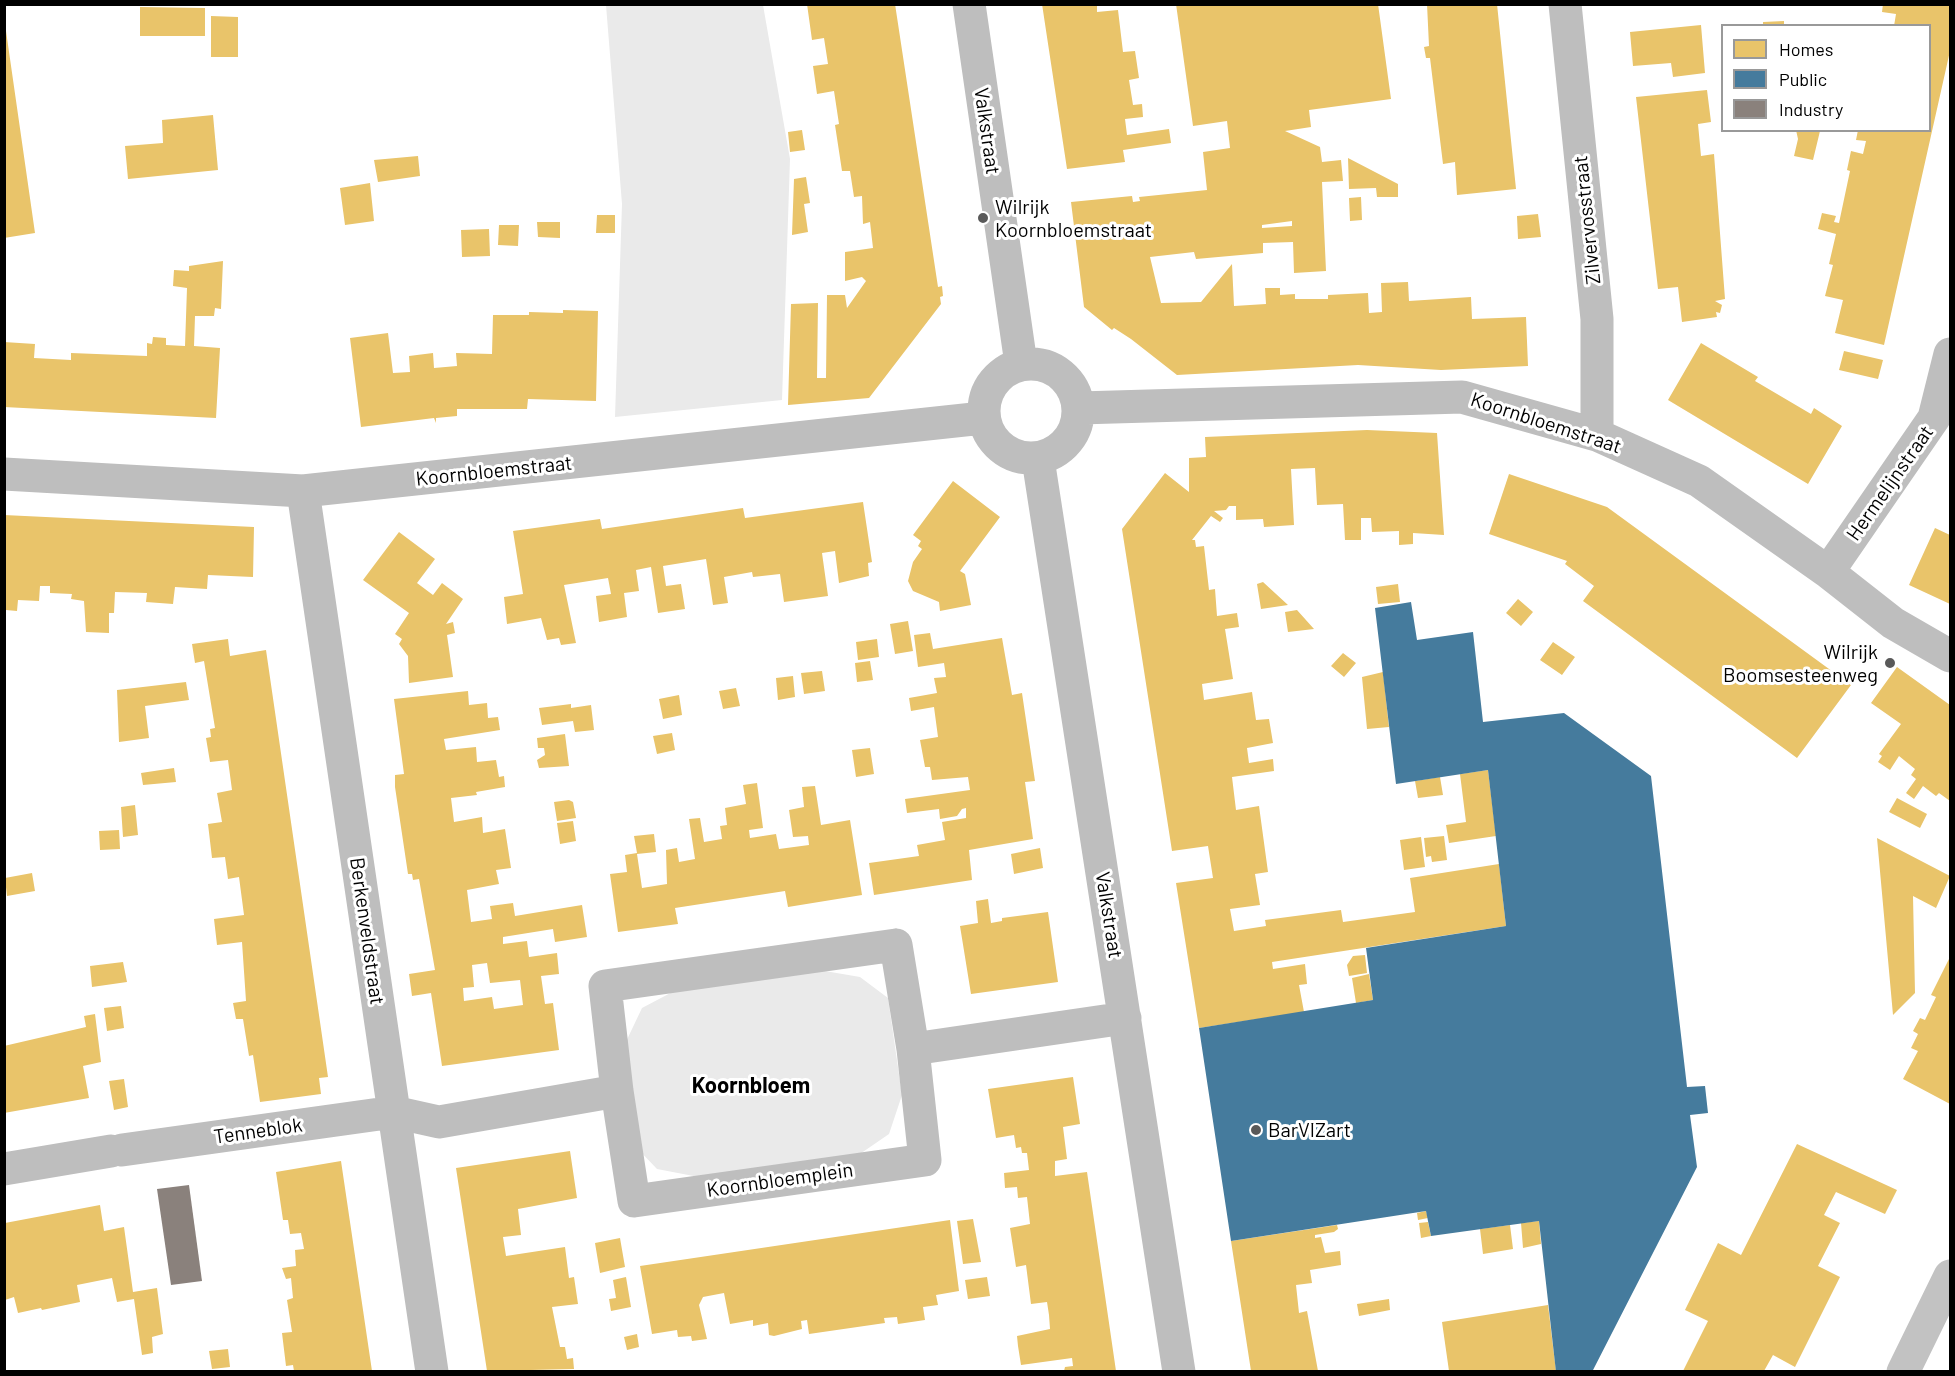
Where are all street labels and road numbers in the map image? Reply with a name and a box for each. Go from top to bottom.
street label: Valkstraat [969,86,1005,176]
street label: Zilvervosstraat [1568,154,1606,286]
street label: Koornbloemstraat [1468,387,1624,459]
street label: Hermelijnstraat [1841,421,1939,545]
street label: Koornbloemstraat [415,451,573,491]
street label: Berkenveldstraat [345,856,389,1006]
street label: Valkstraat [1090,870,1128,960]
street label: Tenneblok [212,1113,304,1149]
street label: Koornbloemplein [705,1158,855,1202]

